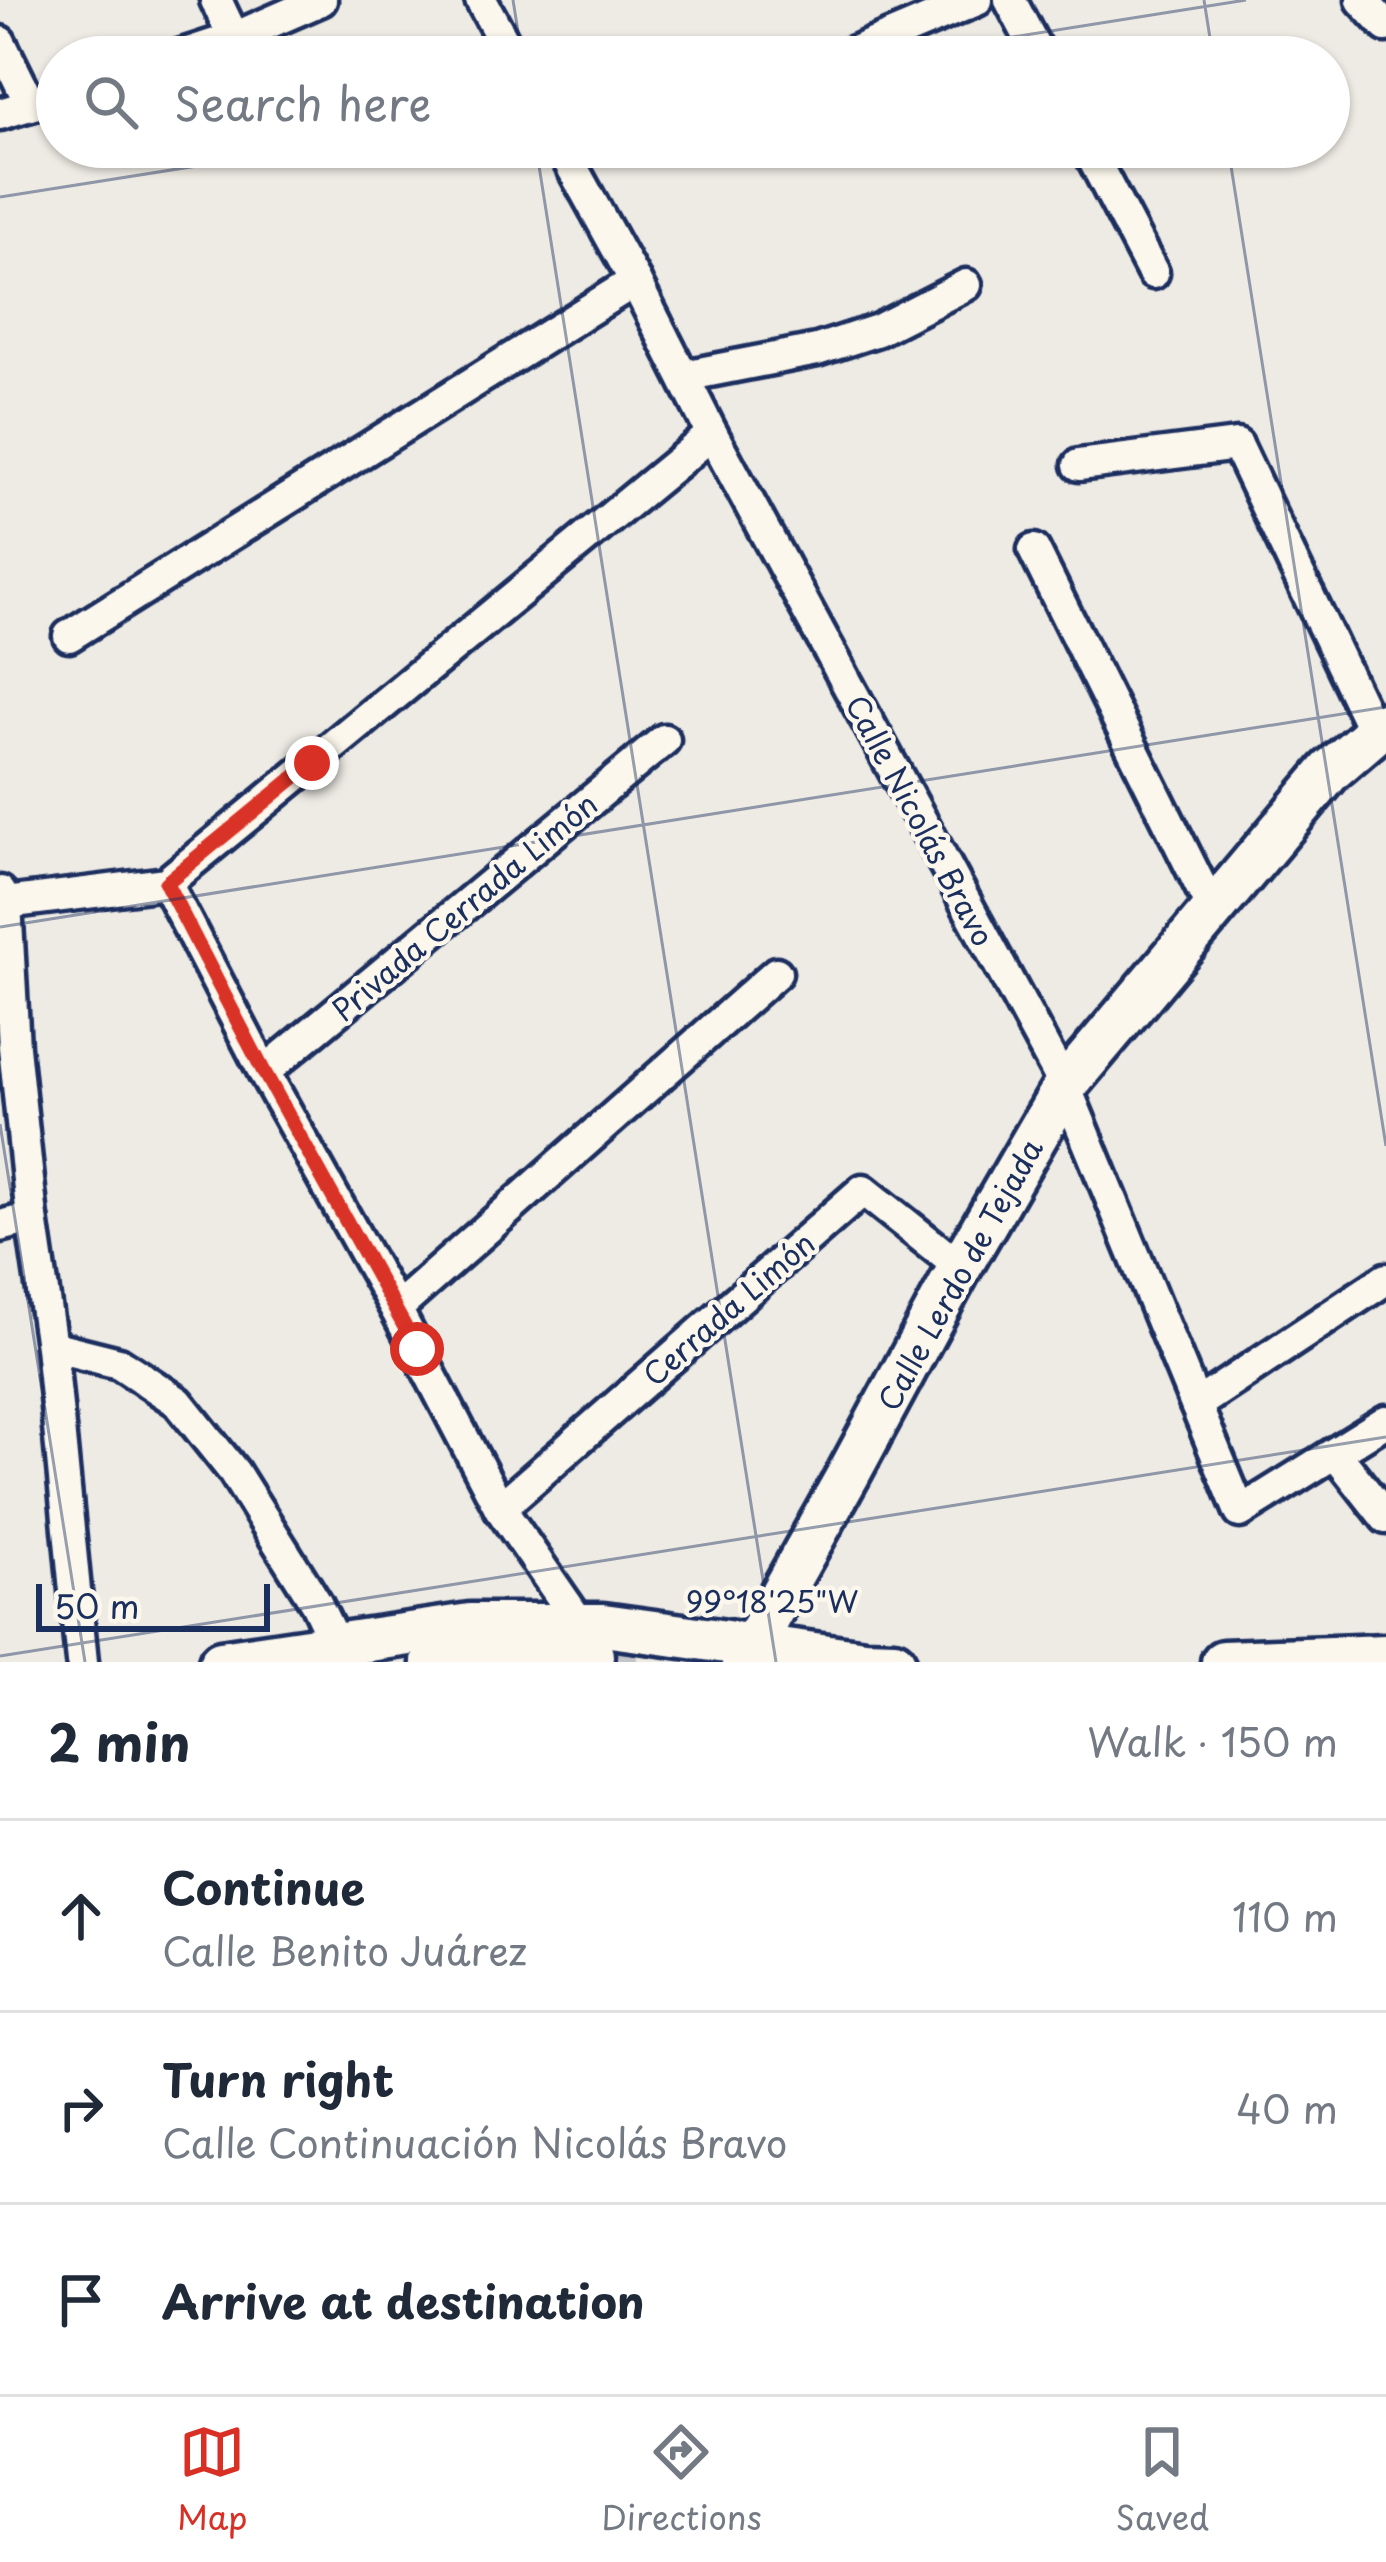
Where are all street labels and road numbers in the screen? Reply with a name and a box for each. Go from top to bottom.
street label: Calle Nicolás Bravo [836,686,1006,954]
street label: Privada Cerrada Limón [322,781,606,1031]
street label: Calle Lerdo de Tejada [865,1130,1053,1418]
street label: Cerrada Limón [632,1220,824,1396]

